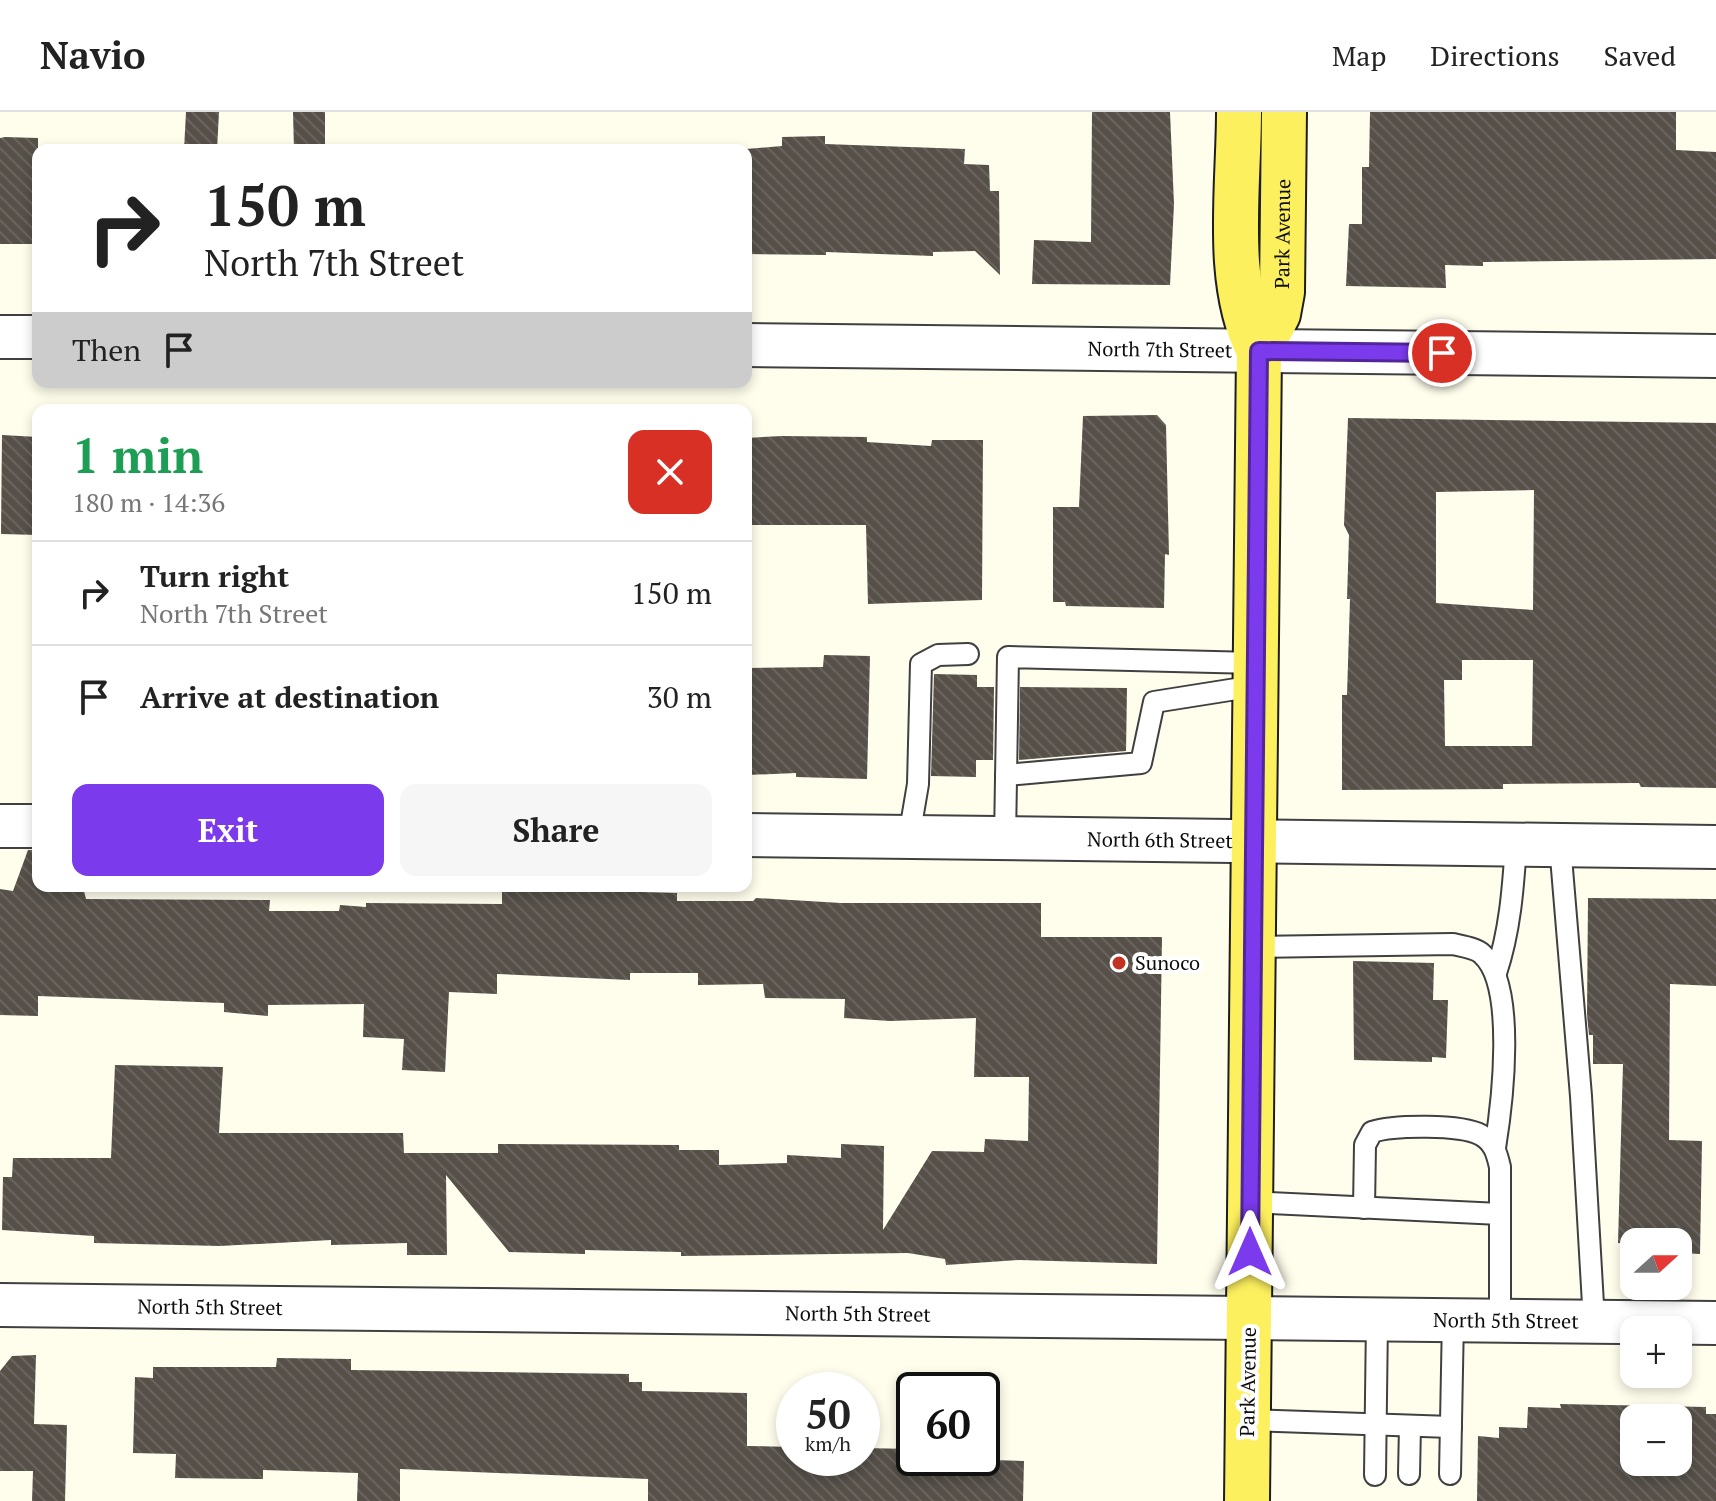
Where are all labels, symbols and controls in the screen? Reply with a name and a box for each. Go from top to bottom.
text: Navio [40,30,146,80]
text: Map [1332,37,1386,74]
text: Directions [1430,37,1560,74]
text: Saved [1604,37,1676,74]
text: 150 m [204,168,366,242]
icon: right [72,176,176,280]
street label: Park Avenue [1268,179,1296,289]
text: North 7th Street [204,239,464,286]
pin [1408,319,1476,387]
icon: arrive [157,328,201,372]
text: Then [72,330,141,370]
icon: arrive [1420,331,1464,375]
street label: North 7th Street [1087,335,1233,364]
text: 1 min [72,423,203,487]
button: close [628,430,712,514]
text: 180 m · 14:36 [72,485,225,519]
text: Turn right [140,556,289,596]
icon: right [72,571,116,615]
text: 150 m [631,573,712,613]
text: North 7th Street [140,596,328,630]
icon: arrive [72,675,116,719]
text: Arrive at destination [140,677,439,717]
text: 30 m [647,677,712,717]
button: Exit [72,784,384,876]
button: Share [400,784,712,876]
street label: North 6th Street [1087,825,1233,854]
place label: Sunoco [1135,949,1200,976]
marker: Sunoco [1110,954,1128,972]
position arrow [1208,1210,1292,1294]
north arrow [1620,1228,1692,1300]
map controls [1620,1228,1692,1476]
street label: North 5th Street [137,1292,283,1321]
street label: North 5th Street [785,1299,931,1328]
street label: North 5th Street [1433,1306,1579,1335]
button: + [1620,1316,1692,1388]
street label: Park Avenue [1233,1327,1262,1437]
speed limit sign: 60 [896,1372,1000,1476]
text: 50 [805,1387,851,1440]
button: − [1620,1404,1692,1476]
text: km/h [805,1430,851,1457]

